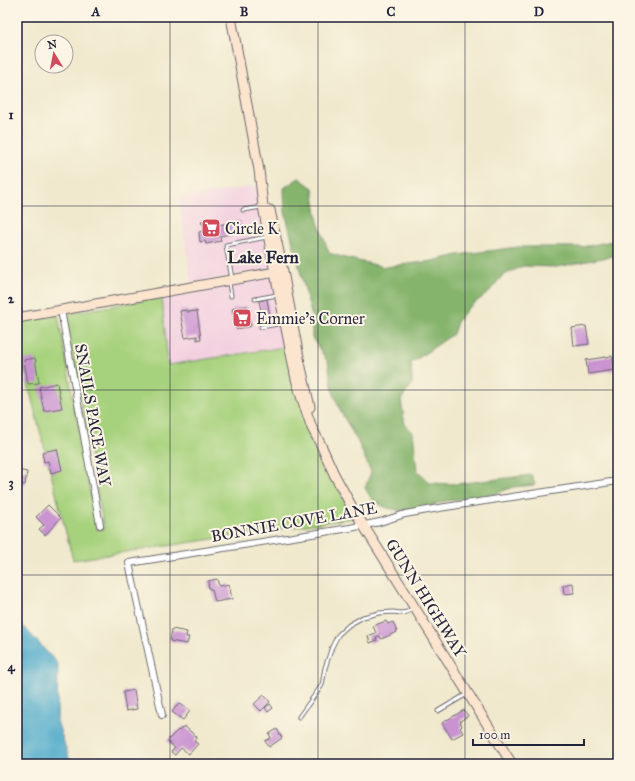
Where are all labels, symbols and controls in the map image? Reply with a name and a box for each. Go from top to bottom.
text: A [91,4,101,20]
text: B [240,4,249,20]
text: C [387,4,396,20]
text: D [534,4,544,20]
north arrow [34,34,74,74]
text: N [47,37,59,52]
text: 1 [8,107,14,123]
supermarket icon: Circle K [200,217,222,239]
place label: Circle K [225,219,279,238]
district label: Lake Fern [227,247,300,268]
text: 2 [8,291,15,307]
supermarket icon: Emmie's Corner [231,307,253,329]
place label: Emmie's Corner [256,309,365,328]
street label: SNAILS PACE WAY [71,342,115,489]
text: 3 [8,475,14,491]
street label: BONNIE COVE LANE [209,498,379,546]
street label: GUNN HIGHWAY [382,535,471,661]
text: 4 [7,659,15,675]
scale bar [473,721,584,747]
text: 100 m [479,728,510,742]

